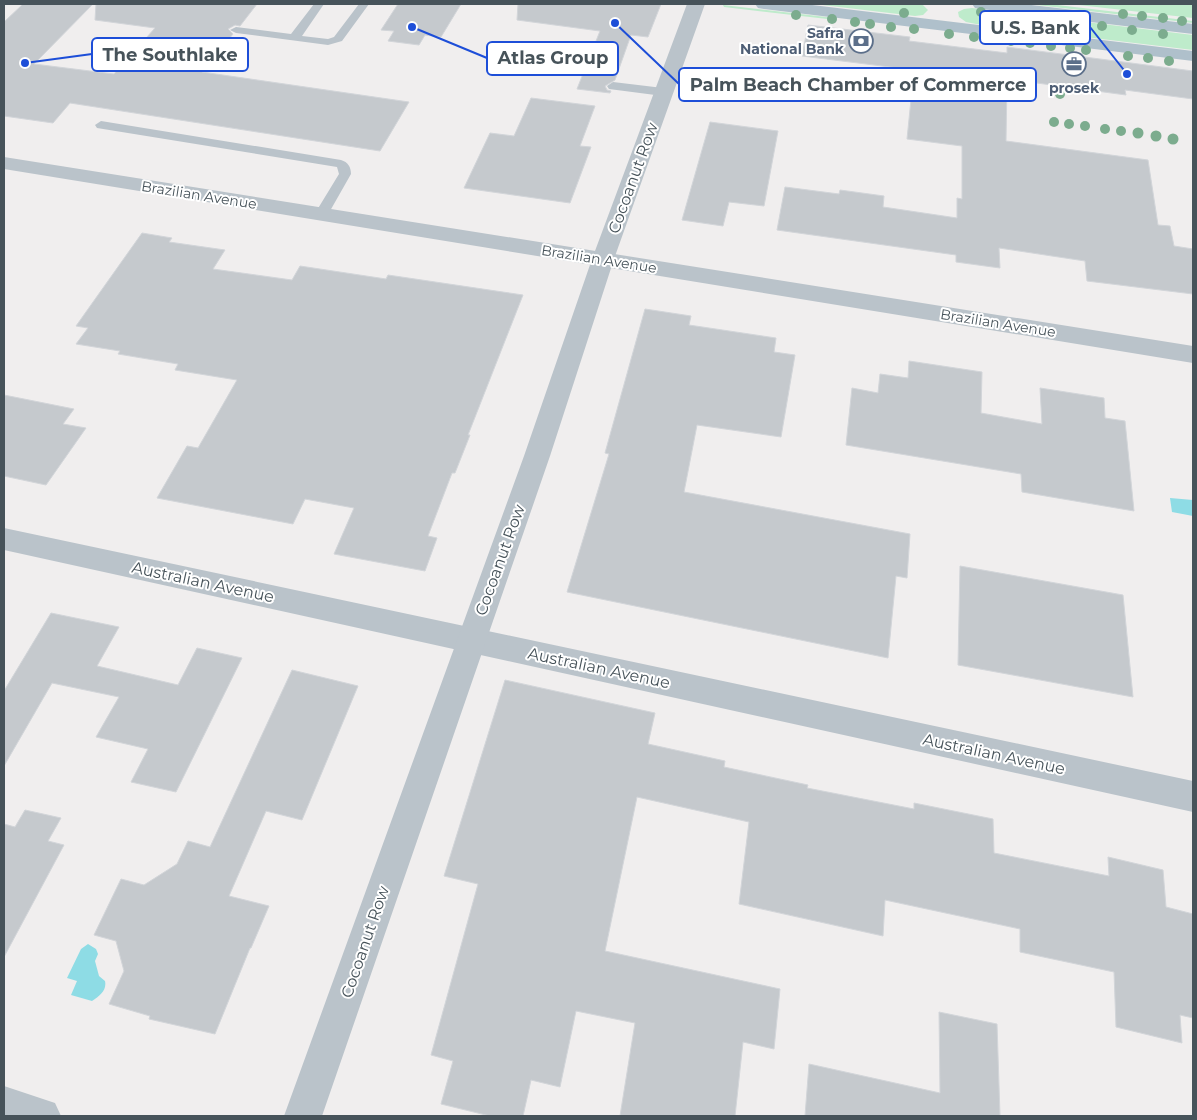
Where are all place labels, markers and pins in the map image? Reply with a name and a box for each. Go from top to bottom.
callout: U.S. Bank [980,11,1090,44]
place label: Safra National Bank [740,24,845,58]
bank icon: Safra National Bank [848,28,874,54]
callout: The Southlake [92,38,248,71]
callout: Atlas Group [487,42,618,75]
office icon: prosek [1061,51,1087,77]
callout: Palm Beach Chamber of Commerce [679,68,1036,101]
place label: prosek [1049,79,1100,97]

